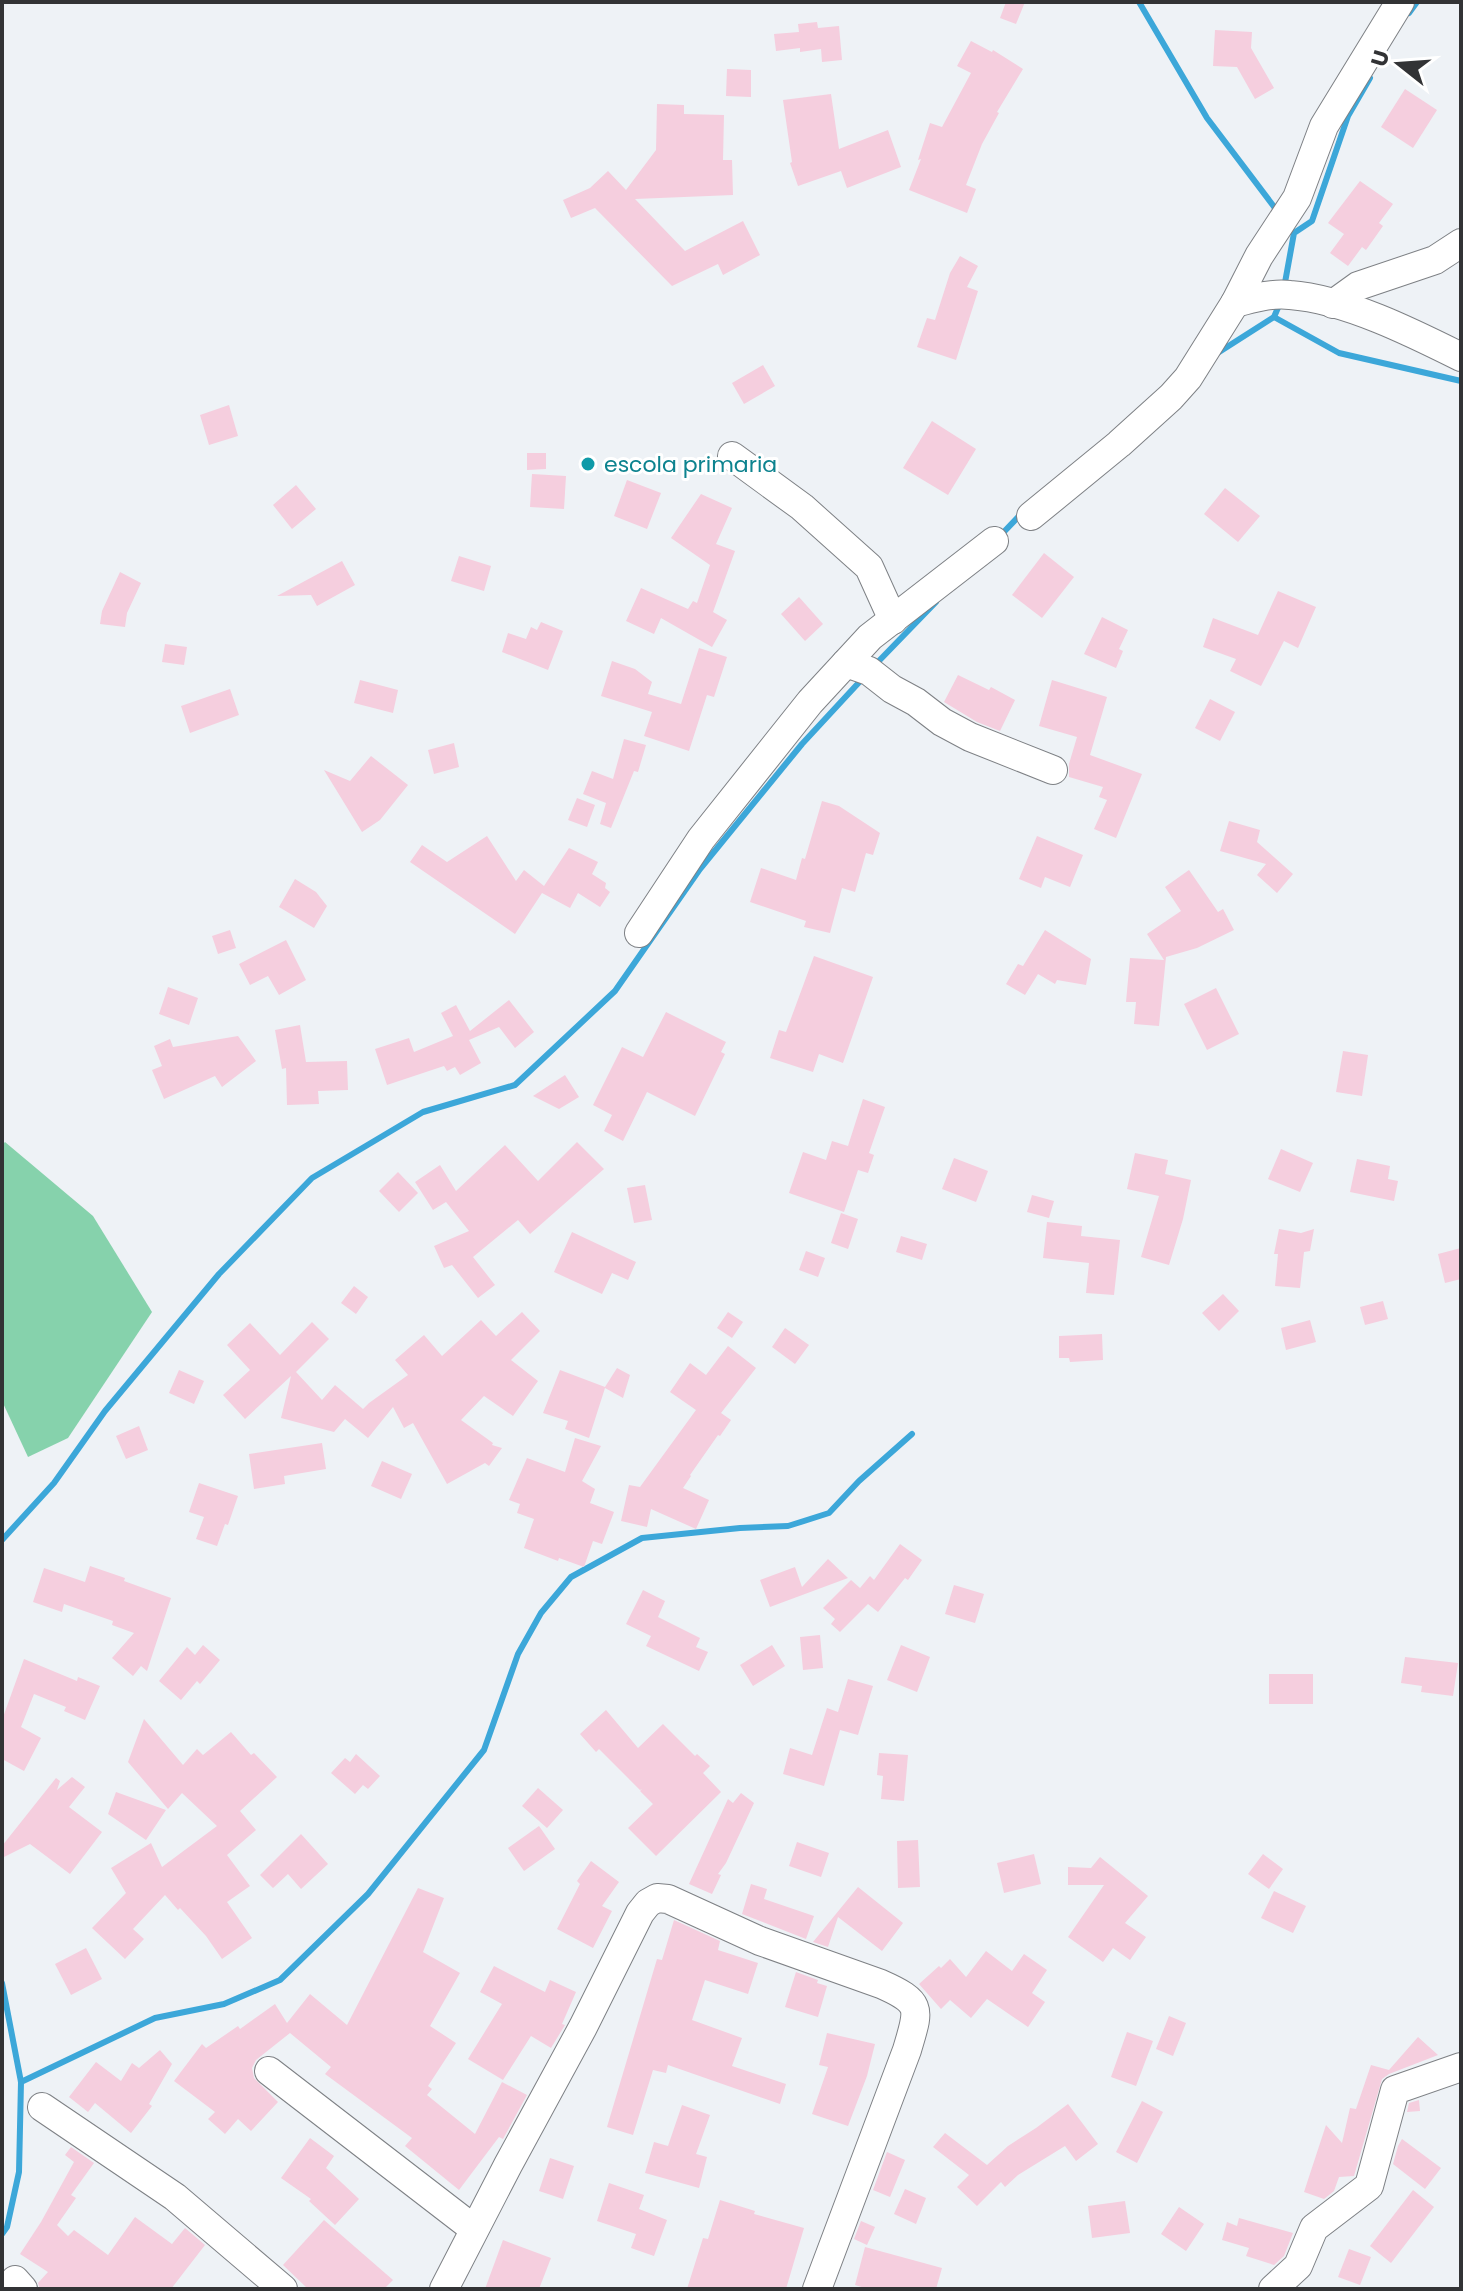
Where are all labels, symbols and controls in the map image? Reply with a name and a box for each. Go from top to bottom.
north arrow [1359,24,1439,104]
text: U [1363,46,1397,70]
place label: escola primaria [604,449,777,480]
marker: escola primaria [579,455,597,473]

